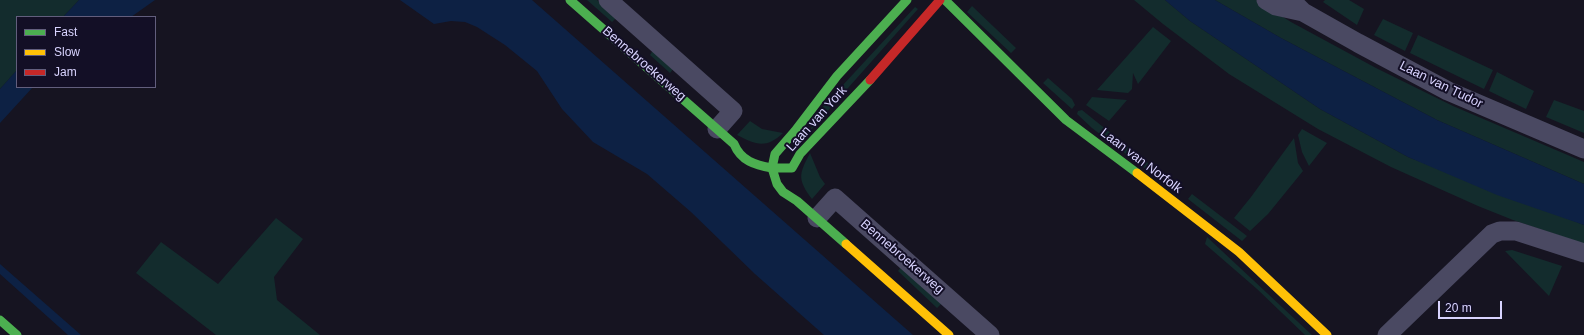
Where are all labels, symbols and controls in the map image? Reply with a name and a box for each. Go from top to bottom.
legend [16,16,156,88]
street label: Bennebroekerweg [599,24,689,104]
text: Fast [54,25,77,39]
text: Slow [54,45,80,59]
street label: Laan van Tudor [1397,58,1485,112]
text: Jam [54,65,77,79]
street label: Laan van York [784,83,850,155]
street label: Laan van Norfolk [1097,125,1185,197]
street label: Bennebroekerweg [857,217,947,297]
scale bar [1440,293,1504,319]
text: 20 m [1445,301,1472,315]

